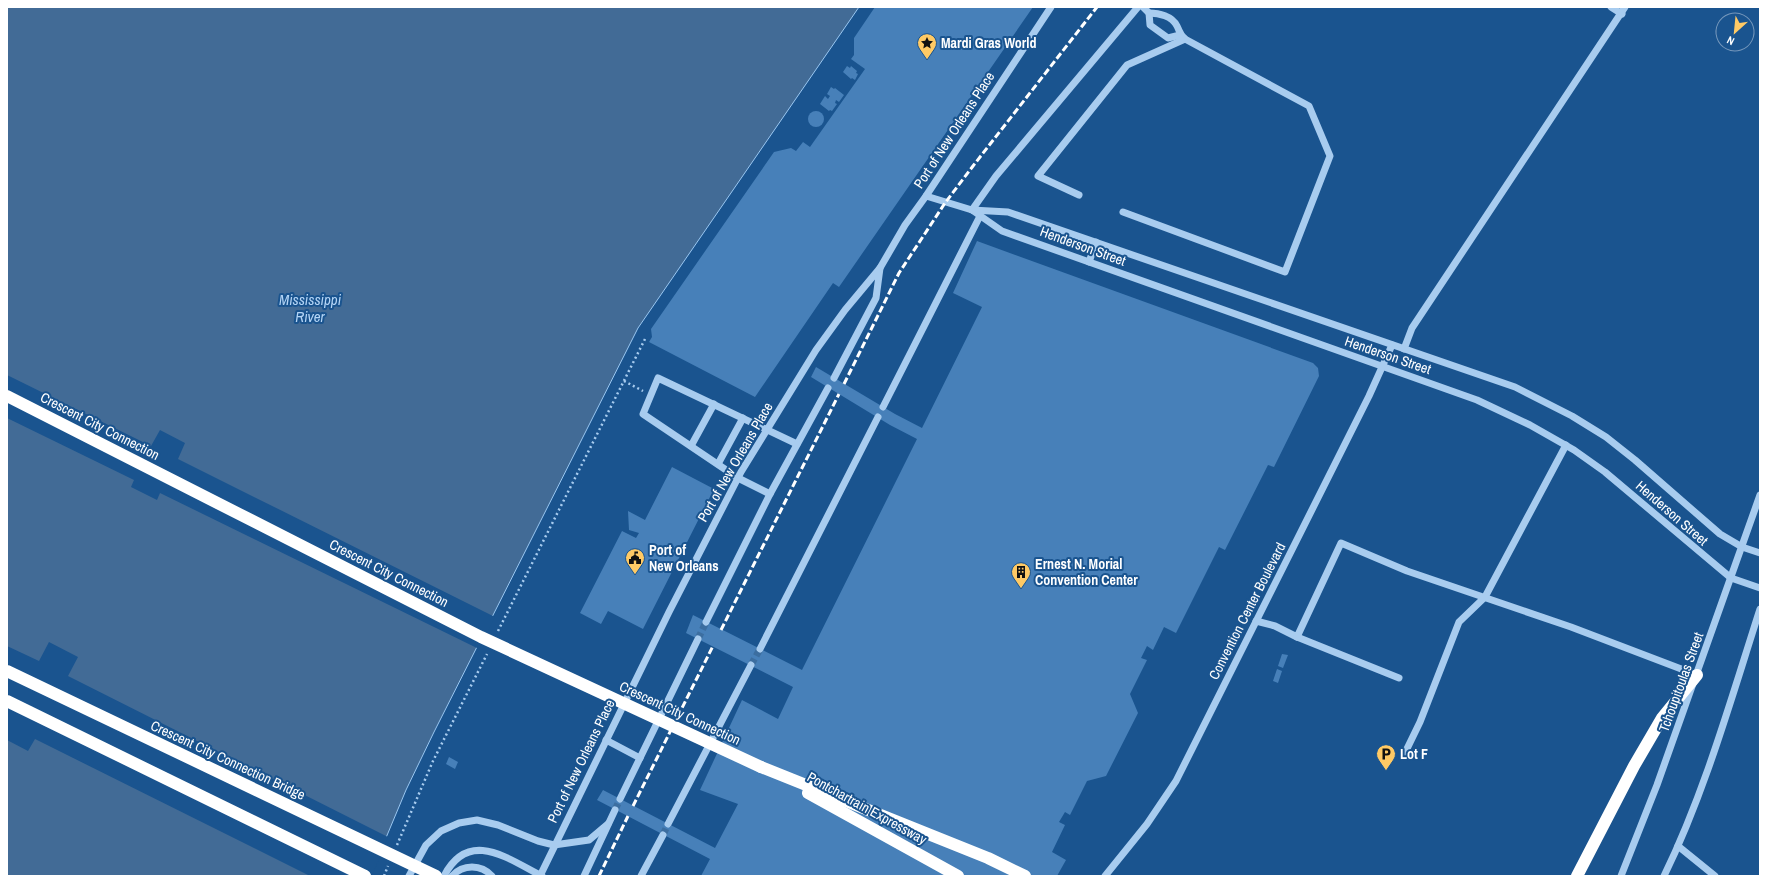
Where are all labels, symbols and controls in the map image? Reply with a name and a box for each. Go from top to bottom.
north arrow [1715,12,1755,52]
place icon: Mardi Gras World [916,32,938,60]
text: N [1724,33,1737,49]
place label: Mardi Gras World [941,34,1037,52]
street label: Port of New Orleans Place [910,68,998,192]
street label: Henderson Street [1038,222,1128,270]
water label: Mississippi River [279,289,342,327]
street label: Henderson Street [1343,332,1433,378]
street label: Crescent City Connection [37,388,163,464]
street label: Port of New Orleans Place [693,399,777,525]
street label: Henderson Street [1632,477,1712,549]
street label: Crescent City Connection [326,535,452,611]
street label: Convention Center Boulevard [1205,540,1289,682]
place label: Port of New Orleans [649,541,719,575]
public building icon: Port of New Orleans [624,547,646,575]
place label: Ernest N. Morial Convention Center [1035,555,1138,589]
building icon: Ernest N. Morial Convention Center [1010,561,1032,589]
street label: Tchoupitoulas Street [1655,630,1707,734]
street label: Crescent City Connection [617,677,743,749]
street label: Port of New Orleans Place [543,696,619,826]
street label: Crescent City Connection Bridge [148,716,308,804]
parking icon: Lot F [1375,743,1397,771]
place label: Lot F [1400,745,1428,763]
street label: Pontchartrain Expressway [804,768,930,848]

